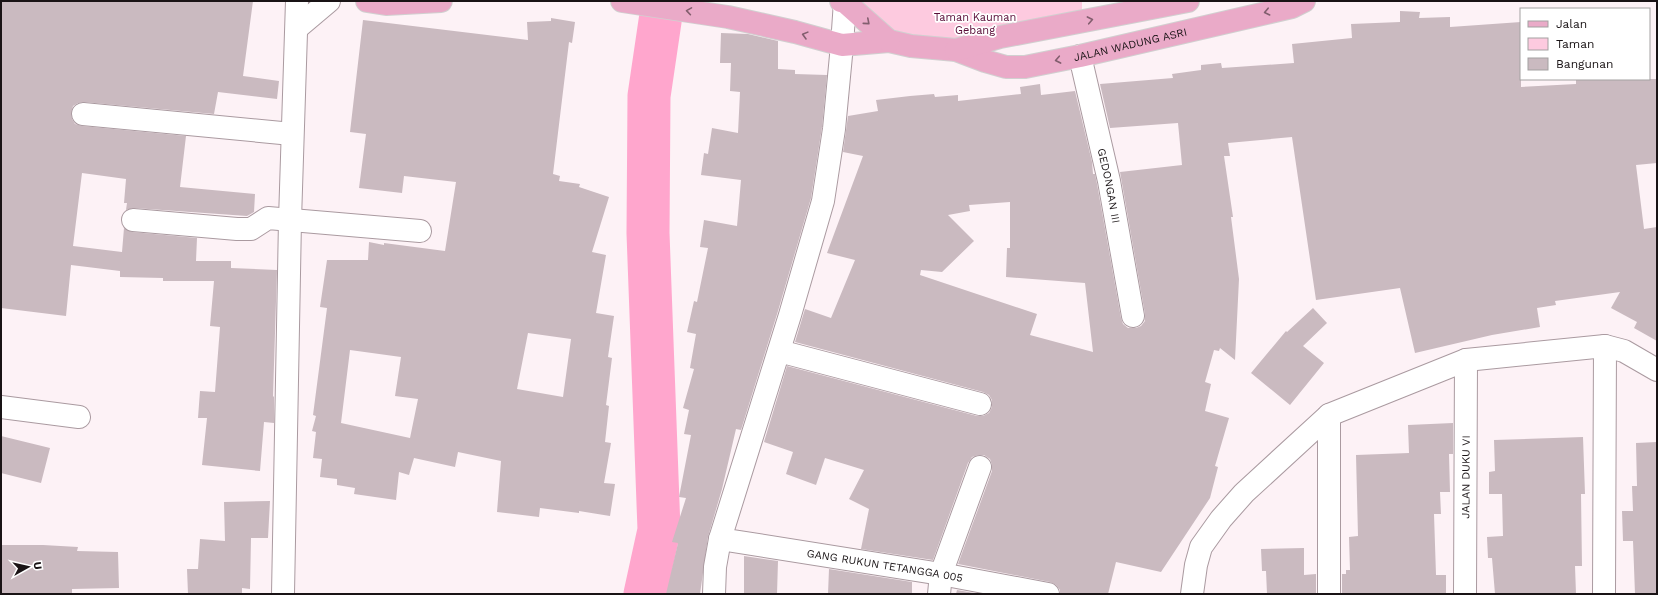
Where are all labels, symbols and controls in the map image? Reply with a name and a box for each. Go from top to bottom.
one-way arrow [686,8,692,16]
one-way arrow [1264,8,1270,16]
legend [1520,8,1650,80]
park label: Taman Kauman Gebang [934,11,1016,37]
one-way arrow [1087,16,1093,24]
one-way arrow [862,17,870,24]
text: Jalan [1556,17,1587,31]
street label: JALAN WADUNG ASRI [1072,25,1188,64]
one-way arrow [801,31,808,40]
text: Taman [1556,37,1594,51]
one-way arrow [1055,56,1062,64]
text: Bangunan [1556,57,1614,71]
street label: GEDONGAN III [1095,147,1122,224]
street label: JALAN DUKU VI [1459,435,1473,519]
north arrow [8,547,48,587]
street label: GANG RUKUN TETANGGA 005 [806,547,964,585]
text: U [30,561,44,571]

